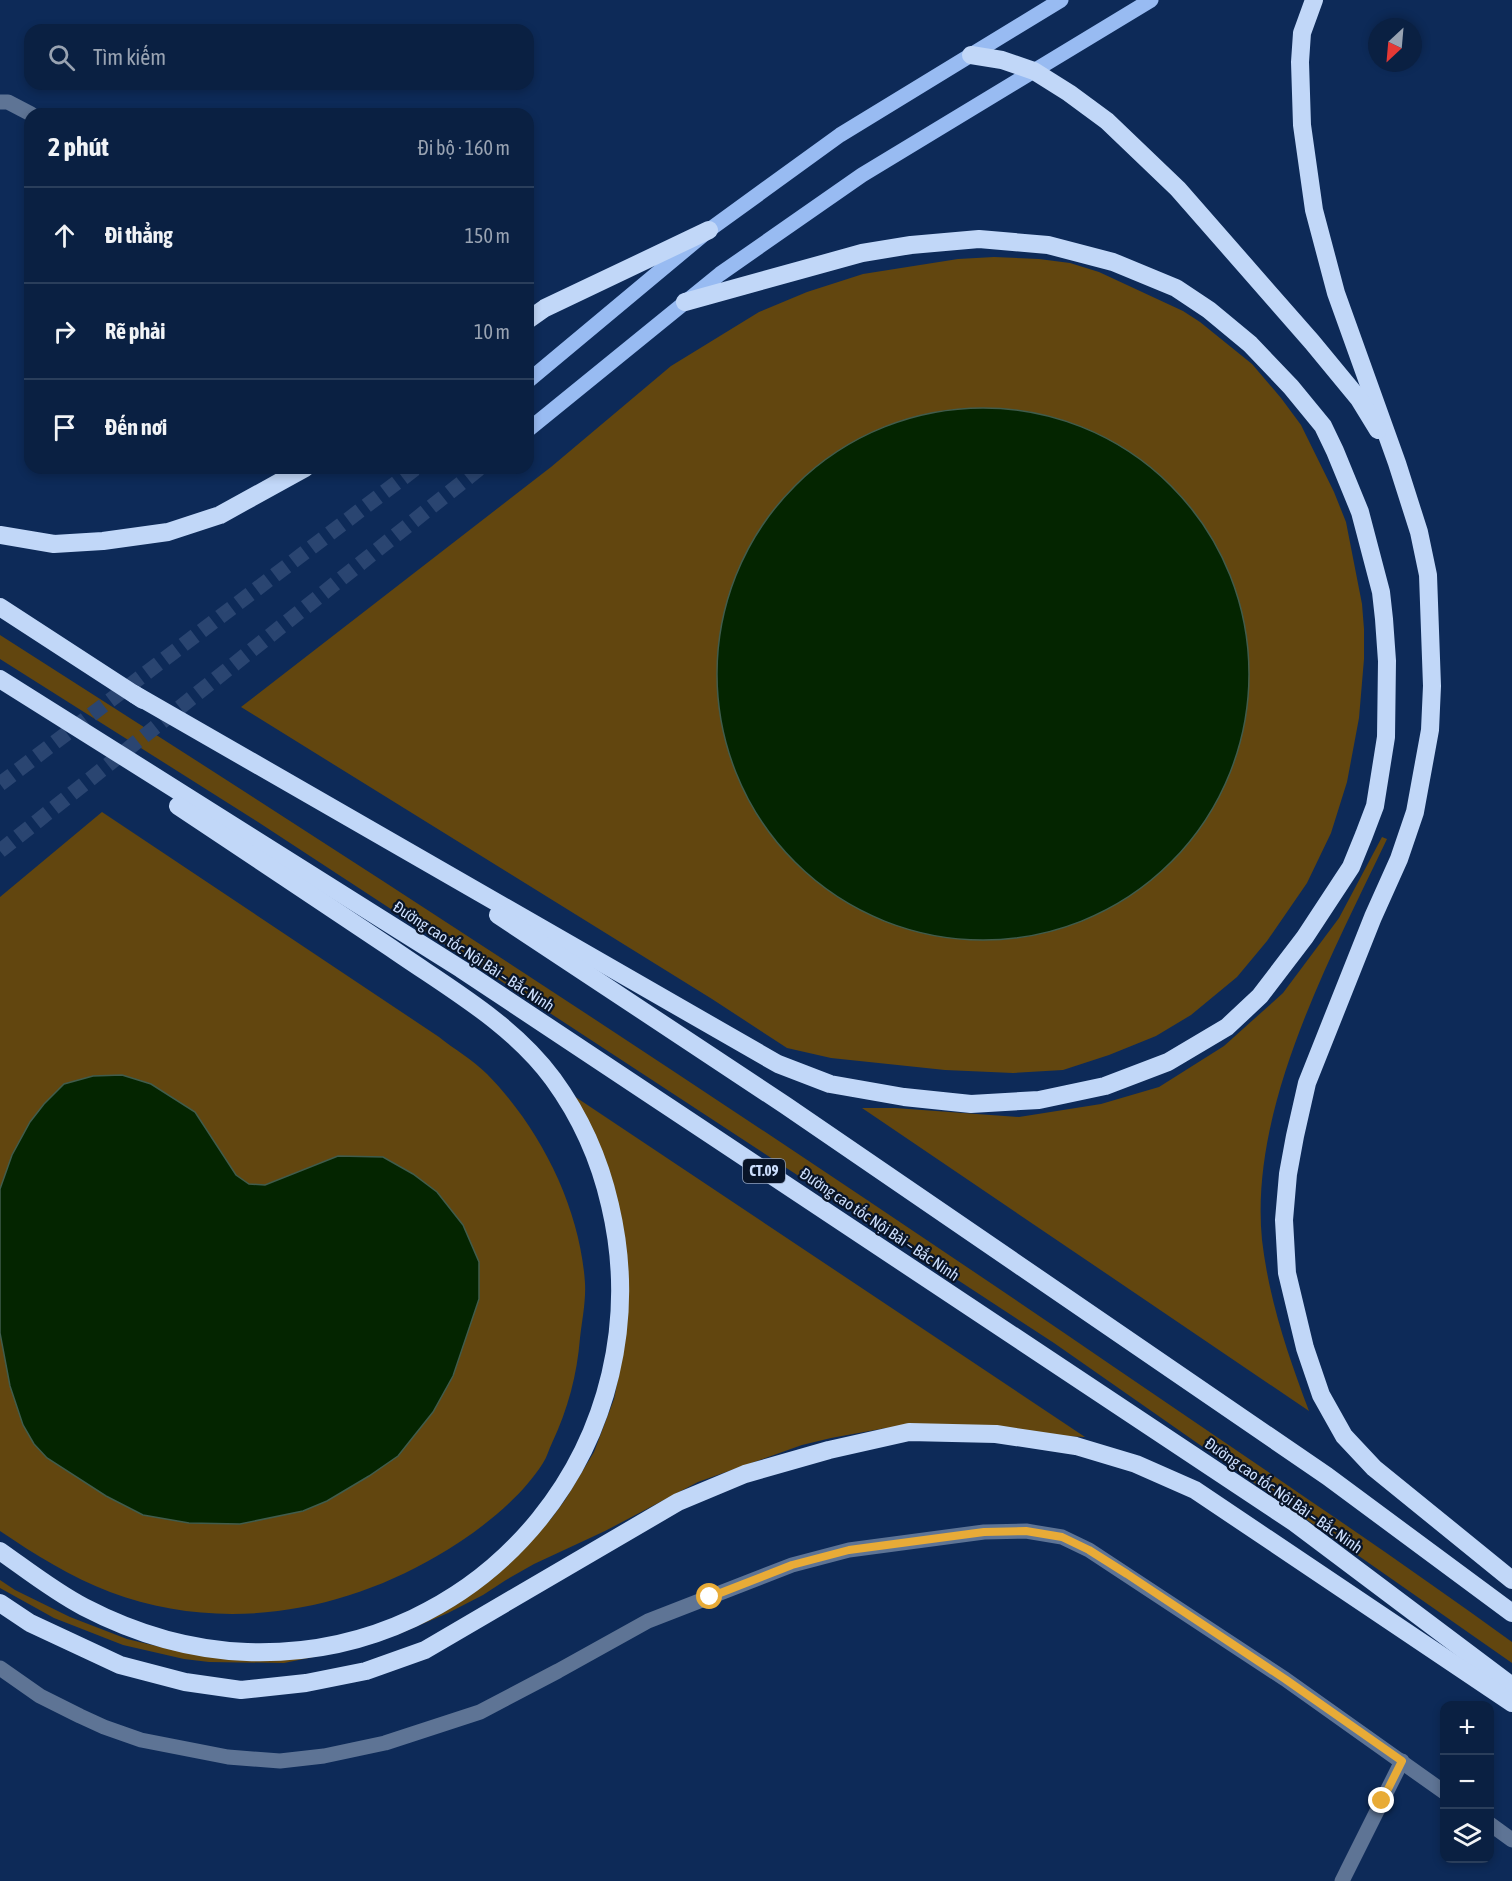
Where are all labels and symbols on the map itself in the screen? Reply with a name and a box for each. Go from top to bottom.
north arrow [1368,18,1422,72]
street label: Đường cao tốc Nội Bài – Bắc Ninh [390,896,558,1016]
road number: CT.09 [743,1159,785,1183]
street label: Đường cao tốc Nội Bài – Bắc Ninh [796,1163,964,1285]
street label: Đường cao tốc Nội Bài – Bắc Ninh [1201,1433,1367,1557]
route start [696,1583,722,1609]
route end [1368,1787,1394,1813]

